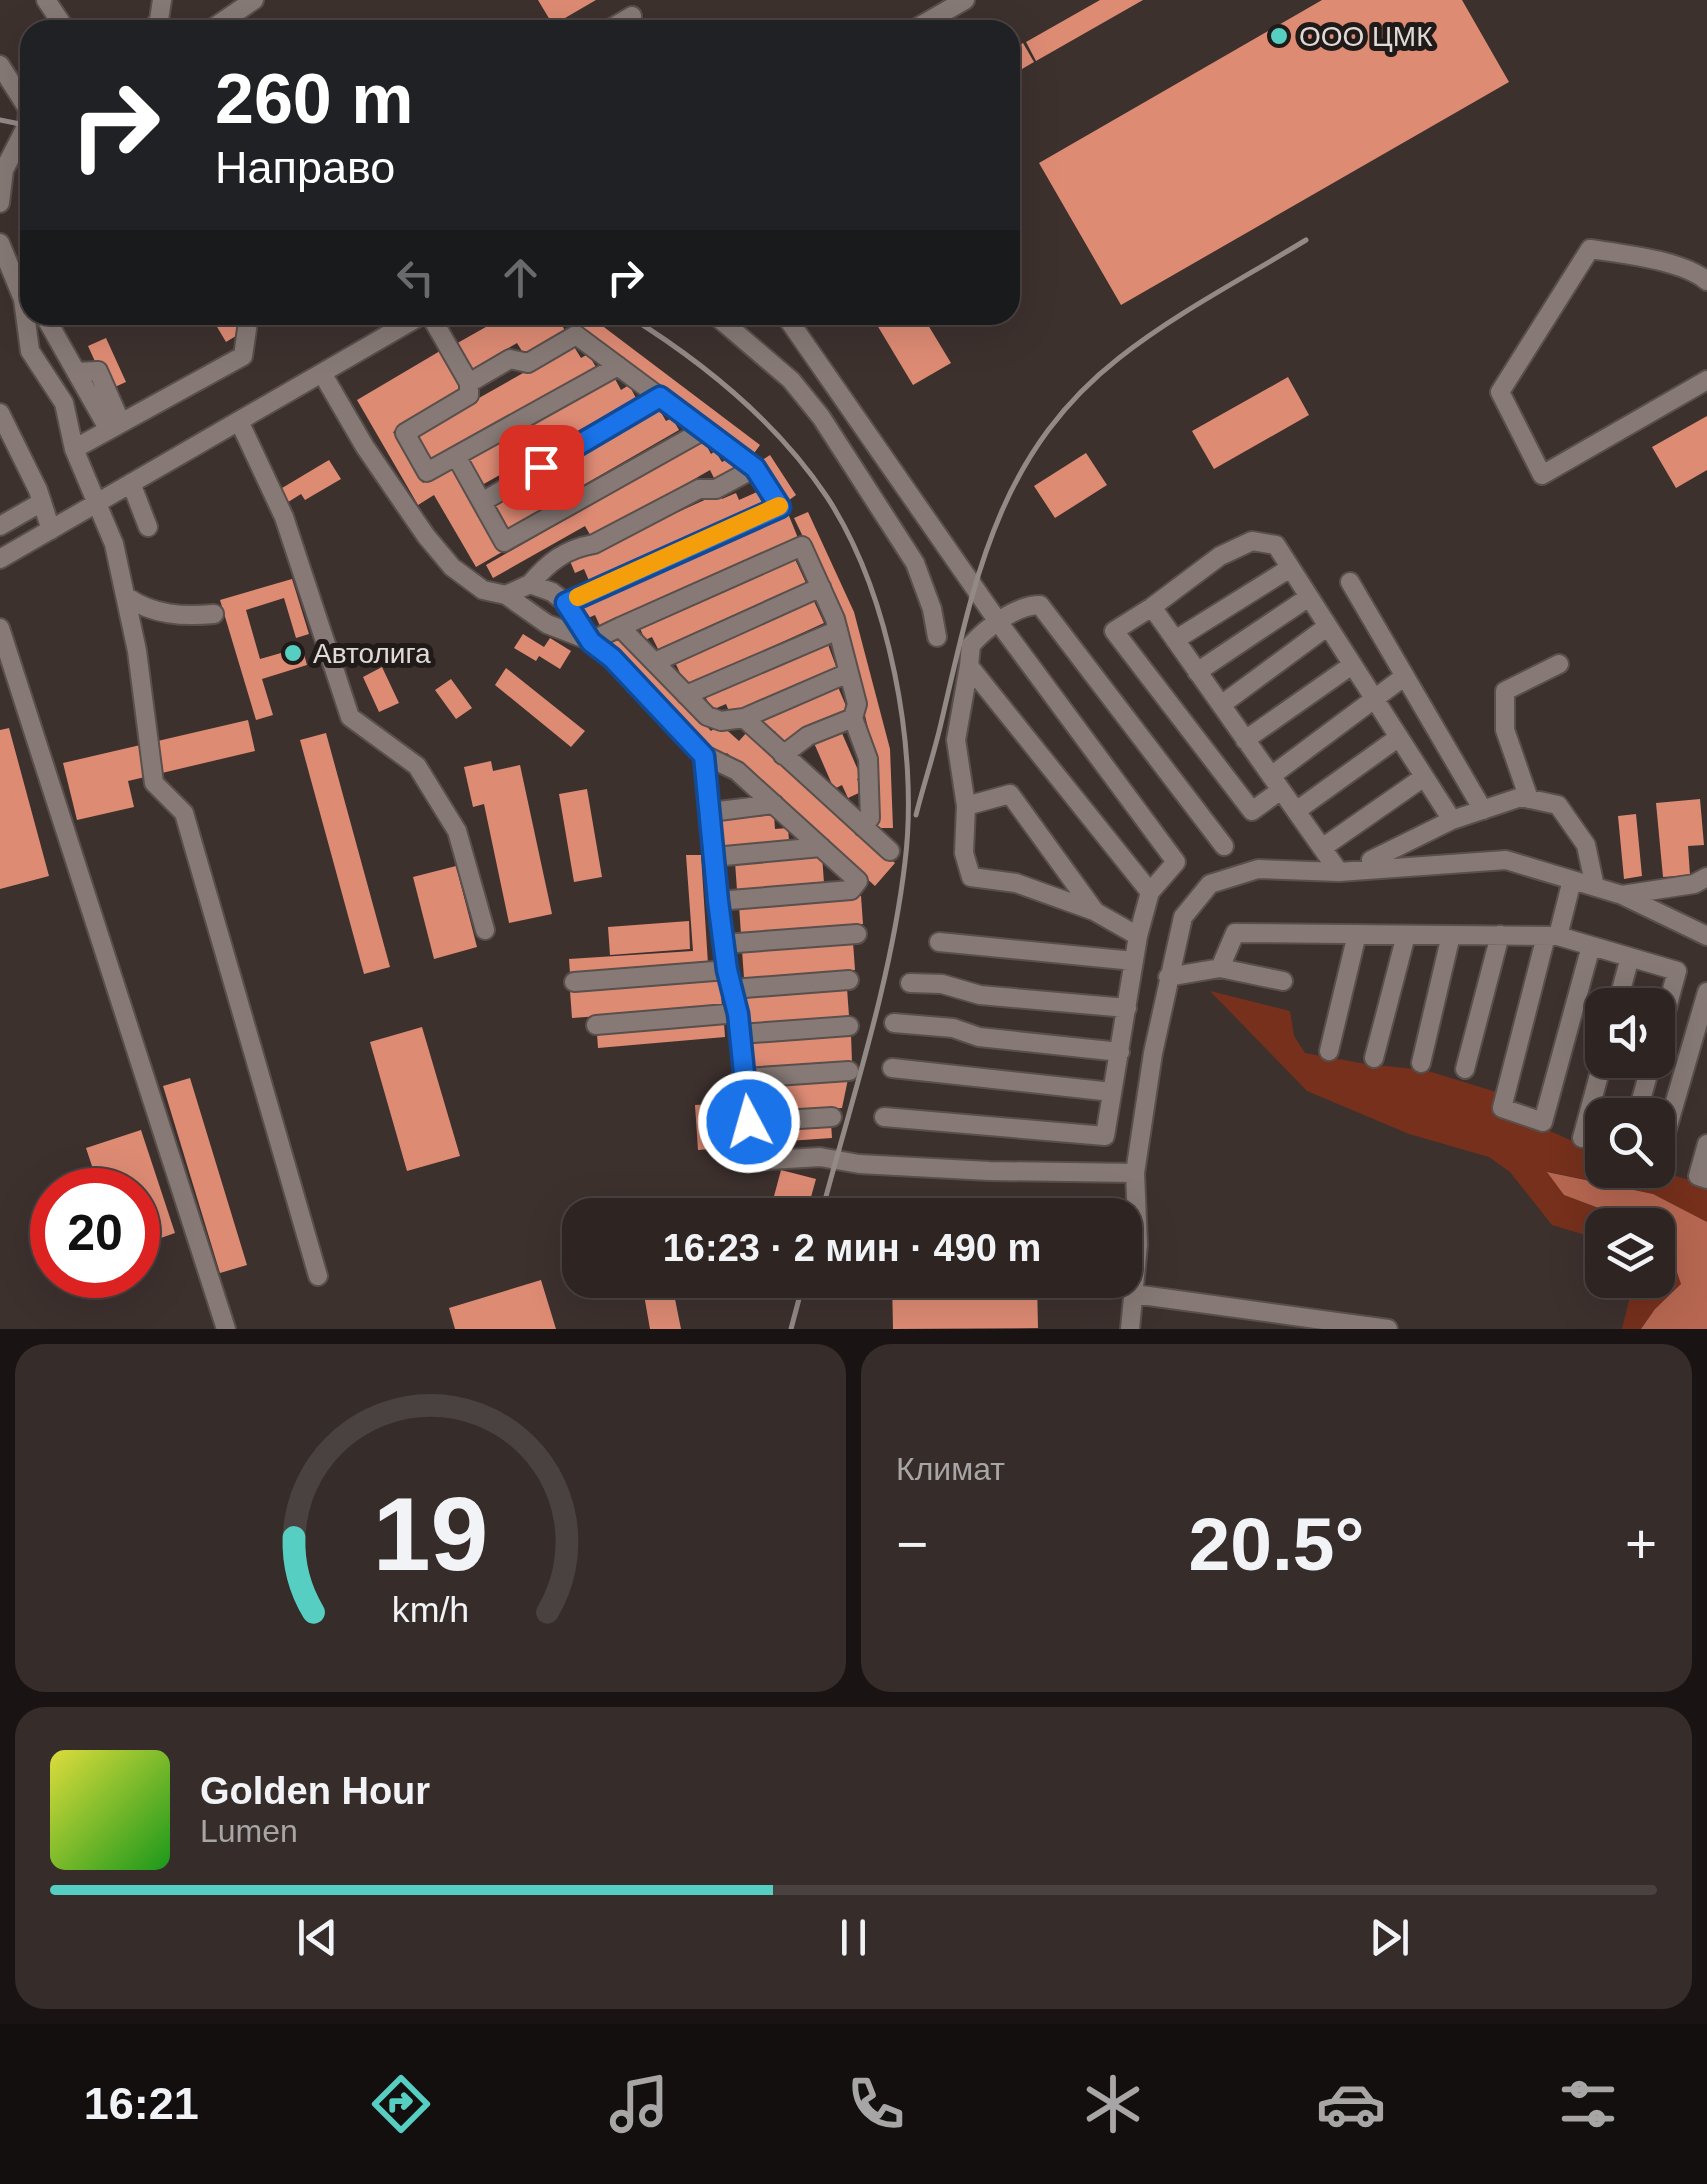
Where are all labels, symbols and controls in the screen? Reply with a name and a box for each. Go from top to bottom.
place label: ООО ЦМК [1299,21,1433,52]
marker: ООО ЦМК [1268,25,1290,47]
icon: right [50,60,180,190]
text: 260 m [215,60,413,138]
text: Направо [215,142,395,193]
icon: left [388,250,443,305]
icon: ahead [493,250,548,305]
icon: right [598,250,653,305]
pin [499,425,584,510]
icon: arrive [514,440,569,495]
place label: Автолига [313,638,431,669]
marker: Автолига [282,642,304,664]
map controls [1585,988,1675,1298]
button: sound [1585,988,1675,1078]
position arrow [697,1070,801,1174]
button: search [1585,1098,1675,1188]
speed limit sign: 20 [30,1168,160,1298]
button: layers [1585,1208,1675,1298]
text: 16:23 · 2 мин · 490 m [663,1227,1041,1269]
text: Климат [896,1451,1005,1487]
text: 19 [373,1476,488,1592]
text: 20.5° [1189,1502,1364,1586]
text: − [896,1513,928,1575]
text: + [1625,1513,1657,1575]
text: km/h [392,1590,469,1630]
text: Golden Hour [200,1770,430,1812]
text: Lumen [200,1813,298,1849]
icon: previous [290,1910,345,1965]
icon: pause [826,1910,881,1965]
icon: next [1362,1910,1417,1965]
icon: directions [366,2069,436,2139]
icon: music [604,2069,674,2139]
icon: phone [841,2069,911,2139]
icon: climate [1078,2069,1148,2139]
icon: car [1316,2069,1386,2139]
icon: filters [1553,2069,1623,2139]
text: 16:21 [84,2078,199,2129]

